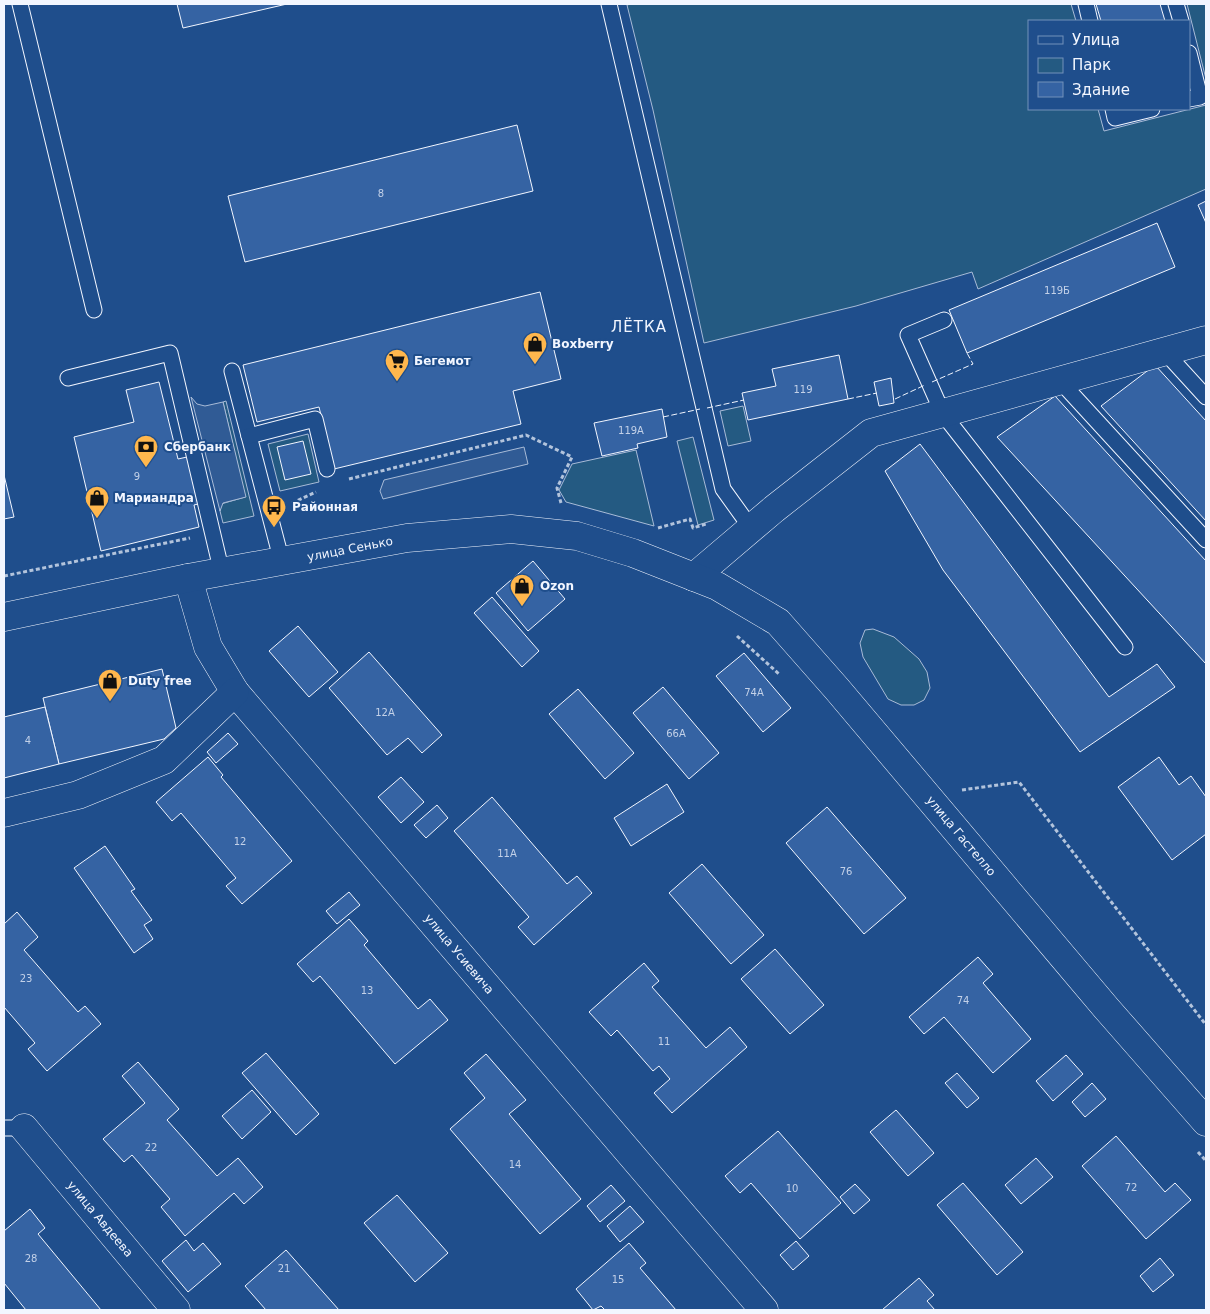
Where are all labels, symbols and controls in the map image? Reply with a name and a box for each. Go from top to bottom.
legend [1028,20,1190,110]
text: Улица [1072,31,1120,49]
text: Парк [1072,56,1111,74]
text: Здание [1072,81,1130,99]
house number: 8 [378,188,384,199]
house number: 119Б [1044,285,1070,296]
district label: ЛЁТКА [611,317,667,336]
shop icon: Boxberry [522,331,548,365]
place label: Boxberry [552,337,614,351]
supermarket icon: Бегемот [384,348,410,382]
place label: Бегемот [414,354,471,368]
house number: 119 [793,384,813,395]
house number: 119А [618,425,644,436]
bank icon: Сбербанк [133,434,159,468]
place label: Сбербанк [164,440,231,454]
house number: 9 [134,471,140,482]
shop icon: Мариандра [84,485,110,519]
place label: Мариандра [114,491,194,505]
bus stop icon: Районная [261,494,287,528]
place label: Районная [292,500,358,514]
street label: улица Сенько [306,534,394,564]
shop icon: Ozon [509,573,535,607]
place label: Ozon [540,579,574,593]
shop icon: Duty free [97,668,123,702]
place label: Duty free [128,674,192,688]
house number: 74А [744,687,764,698]
house number: 12А [375,707,395,718]
house number: 66А [666,728,686,739]
house number: 4 [25,735,31,746]
street label: улица Гастелло [923,793,999,879]
house number: 12 [234,836,246,847]
house number: 11А [497,848,517,859]
house number: 76 [840,866,852,877]
street label: улица Усиевича [421,911,497,997]
house number: 23 [20,973,32,984]
house number: 13 [361,985,373,996]
house number: 74 [957,995,969,1006]
house number: 11 [658,1036,670,1047]
house number: 22 [145,1142,157,1153]
house number: 14 [509,1159,521,1170]
street label: улица Авдеева [64,1178,136,1260]
house number: 72 [1125,1182,1137,1193]
house number: 10 [786,1183,798,1194]
house number: 28 [25,1253,37,1264]
house number: 21 [278,1263,290,1274]
house number: 15 [612,1274,624,1285]

